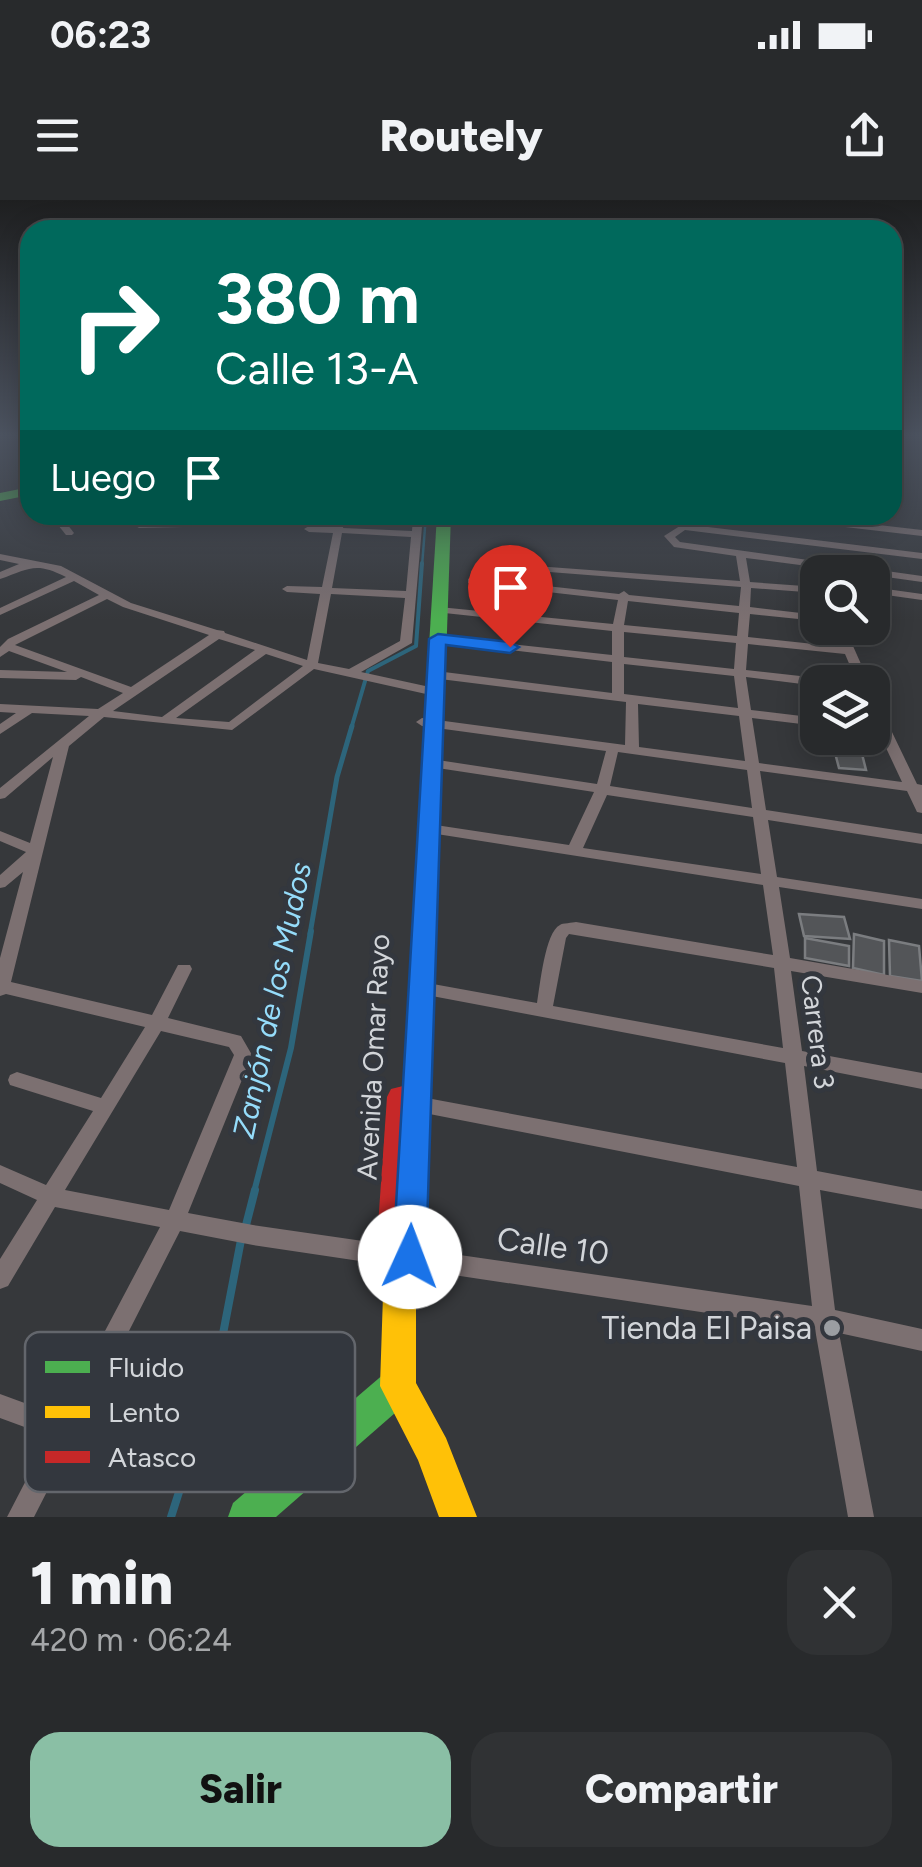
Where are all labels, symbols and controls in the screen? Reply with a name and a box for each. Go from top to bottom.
text: 06:23 [50,12,151,58]
icon: menu [30,108,85,163]
text: Routely [379,108,543,162]
icon: share [837,108,892,163]
text: 380 m [215,256,420,341]
icon: right [50,260,180,390]
text: Calle 13-A [215,341,418,395]
icon: arrive [176,450,231,505]
text: Luego [50,455,156,501]
pin [468,545,553,648]
map controls [800,555,890,755]
button: search [800,555,890,645]
icon: arrive [483,560,538,615]
button: layers [800,665,890,755]
water label: Zanjón de los Mudos [225,859,319,1141]
street label: Avenida Omar Rayo [350,933,396,1181]
street label: Carrera 3 [794,973,842,1091]
position arrow [358,1205,462,1309]
street label: Calle 10 [495,1219,611,1273]
place label: Tienda El Paisa [602,1309,812,1347]
marker: Tienda El Paisa [821,1317,843,1339]
legend [25,1332,355,1492]
text: Fluido [108,1350,184,1384]
text: Lento [108,1395,180,1429]
text: Atasco [108,1440,196,1474]
text: 1 min [30,1547,173,1619]
button: close [787,1550,892,1655]
text: 420 m · 06:24 [30,1621,232,1659]
button: Salir [30,1732,451,1847]
button: Compartir [471,1732,892,1847]

